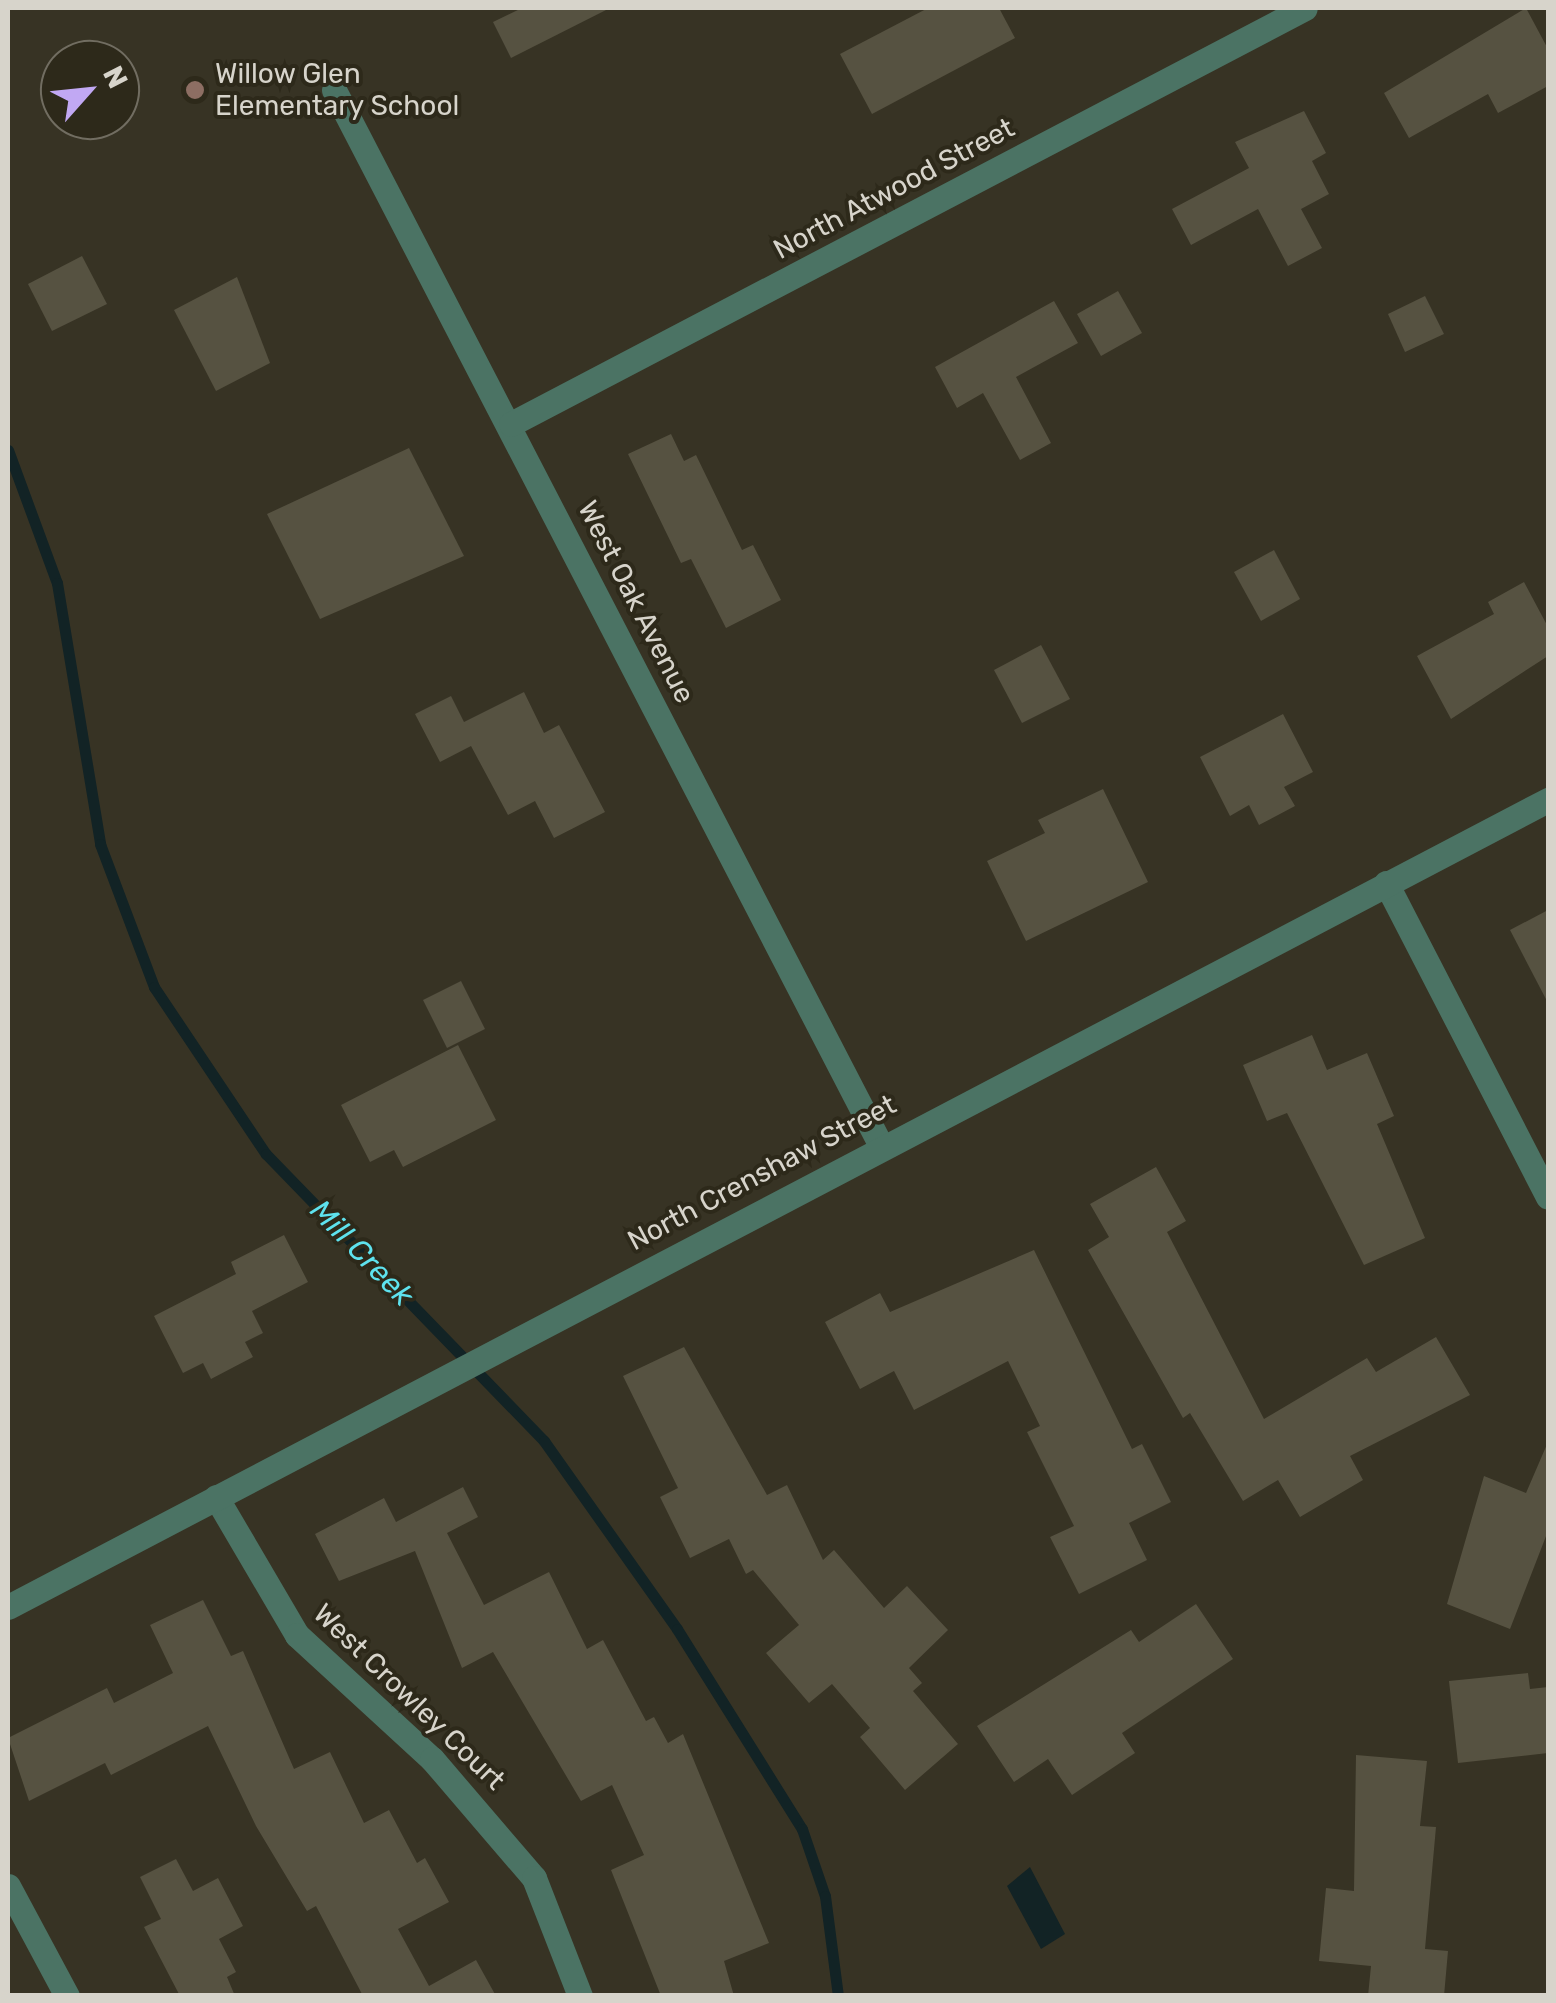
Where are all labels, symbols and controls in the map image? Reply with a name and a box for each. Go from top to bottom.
north arrow [40,40,140,140]
place label: Willow Glen Elementary School [215,57,460,123]
text: N [96,61,135,94]
marker: Willow Glen Elementary School [184,79,206,101]
street label: North Atwood Street [768,111,1020,267]
street label: West Oak Avenue [570,495,702,709]
street label: North Crenshaw Street [622,1088,902,1258]
water label: Mill Creek [303,1192,421,1314]
street label: West Crowley Court [306,1597,512,1797]

